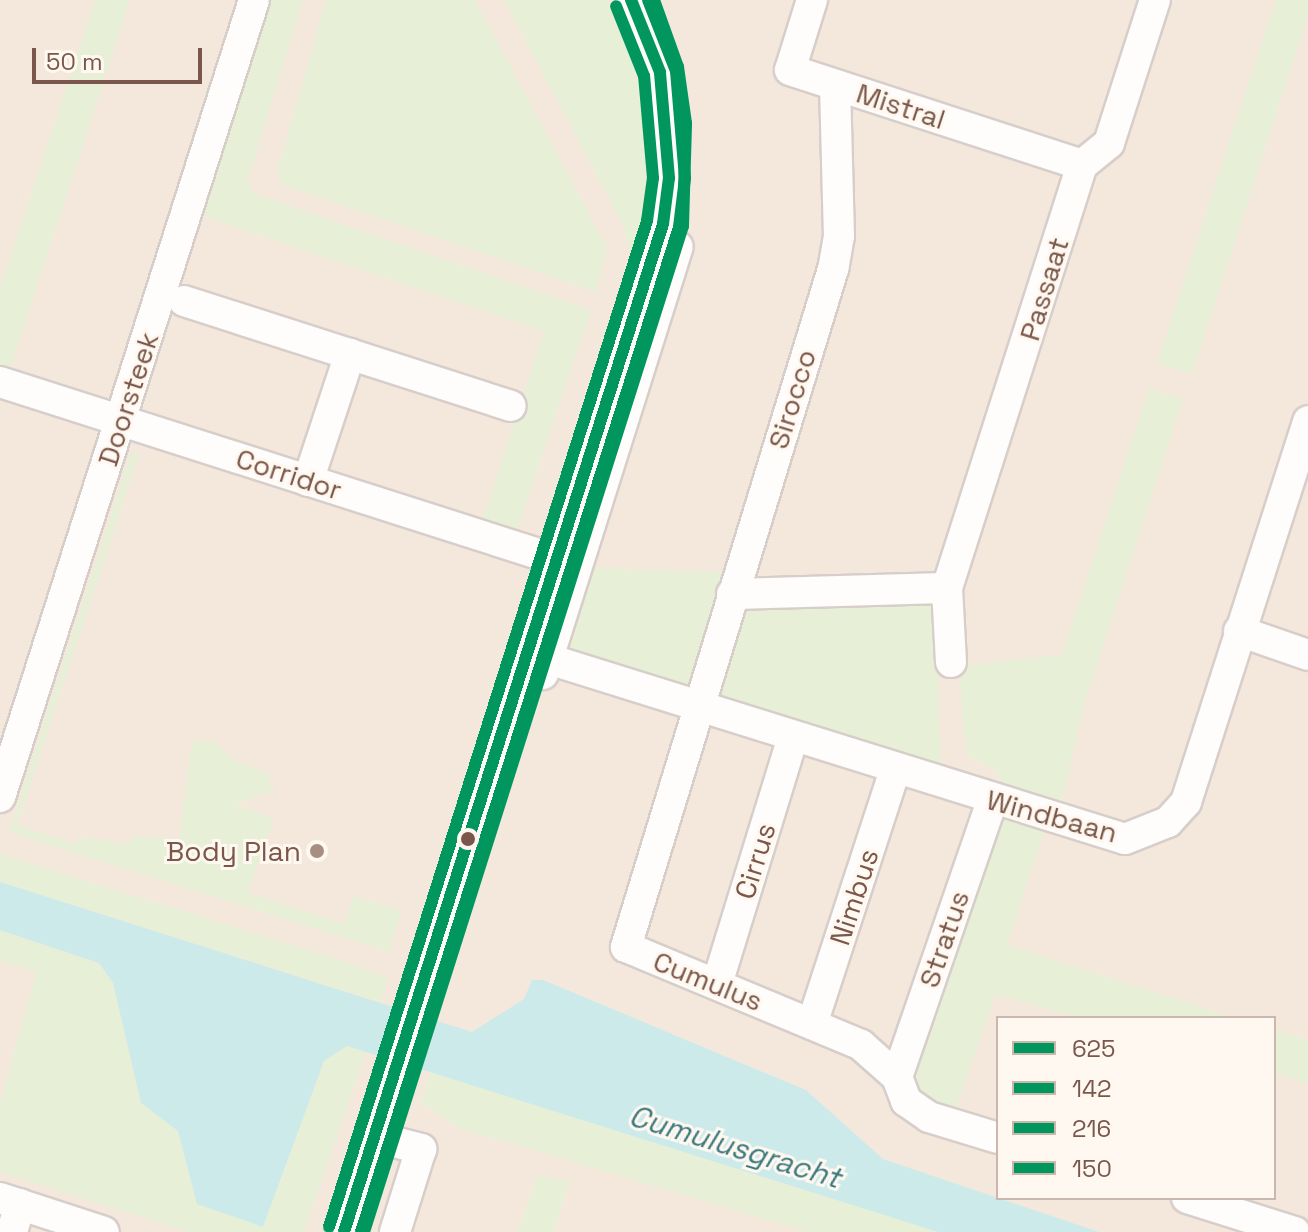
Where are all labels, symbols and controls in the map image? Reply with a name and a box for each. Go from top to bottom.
scale bar [36,32,206,82]
text: 50 m [46,46,103,77]
street label: Mistral [852,76,950,136]
street label: Passaat [1012,233,1076,345]
street label: Doorsteek [91,328,165,470]
street label: Sirocco [761,345,823,453]
street label: Corridor [232,441,346,507]
street label: Windbaan [983,782,1121,850]
street label: Cirrus [728,819,782,903]
unlabelled marker [460,831,476,847]
place label: Body Plan [166,834,301,868]
marker: Body Plan [308,842,326,860]
street label: Nimbus [823,845,885,949]
street label: Stratus [912,886,976,992]
street label: Cumulus [648,944,768,1018]
legend [996,1016,1276,1200]
text: 625 [1072,1033,1115,1064]
text: 142 [1072,1073,1112,1104]
water label: Cumulusgracht [625,1098,845,1196]
text: 216 [1072,1113,1111,1144]
text: 150 [1072,1153,1112,1184]

